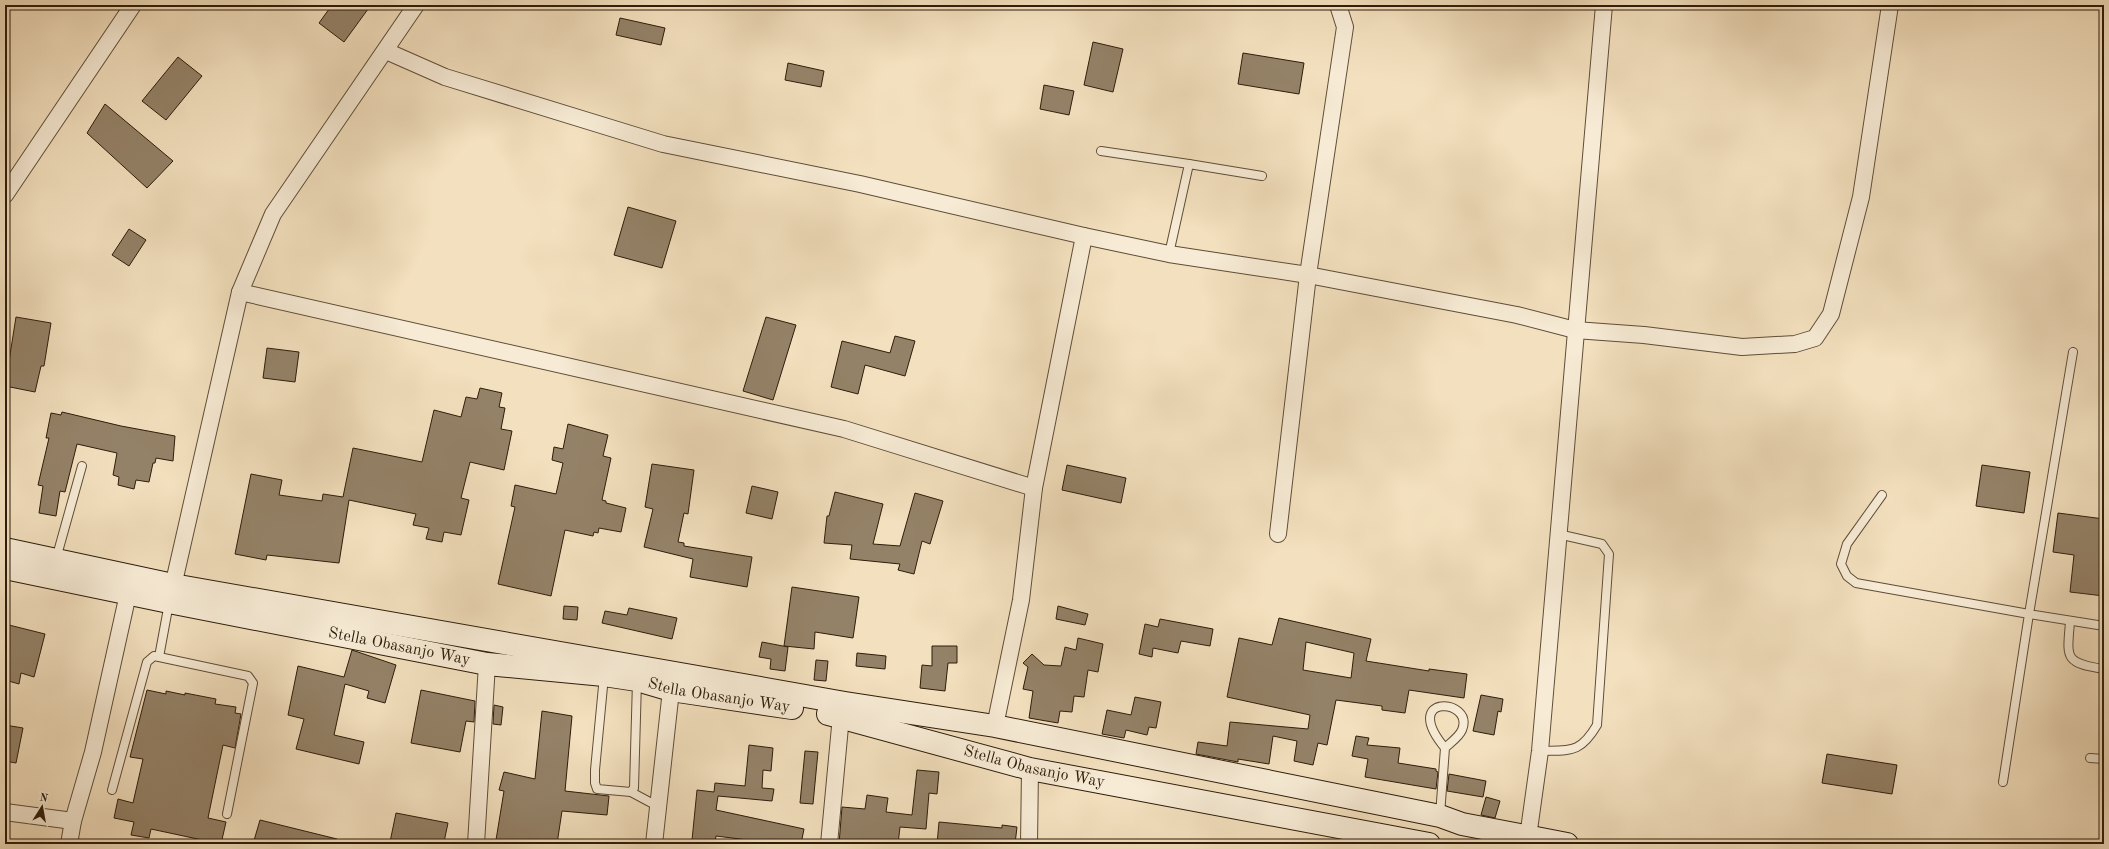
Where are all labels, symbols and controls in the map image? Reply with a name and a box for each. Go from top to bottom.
street label: Stella Obasanjo Way [327,625,472,669]
street label: Stella Obasanjo Way [646,676,792,716]
street label: Stella Obasanjo Way [962,743,1106,791]
north arrow [22,787,62,827]
text: N [38,792,49,805]

